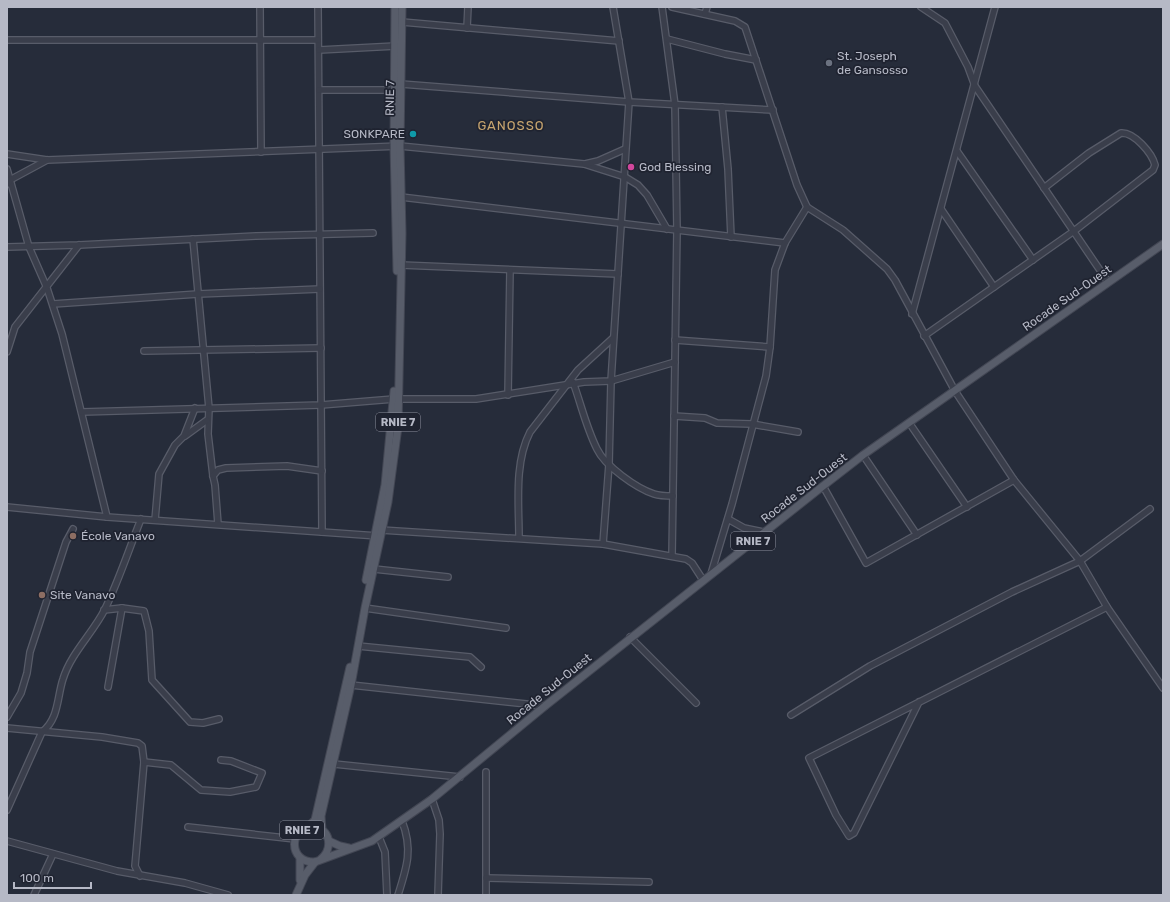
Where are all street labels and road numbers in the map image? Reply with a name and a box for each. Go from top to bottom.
street label: RNIE 7 [383,80,397,116]
street label: Rocade Sud-Ouest [1020,262,1114,334]
road number: RNIE 7 [376,413,420,431]
street label: Rocade Sud-Ouest [758,450,850,526]
road number: RNIE 7 [731,532,775,550]
street label: Rocade Sud-Ouest [504,650,595,728]
road number: RNIE 7 [280,821,324,839]

